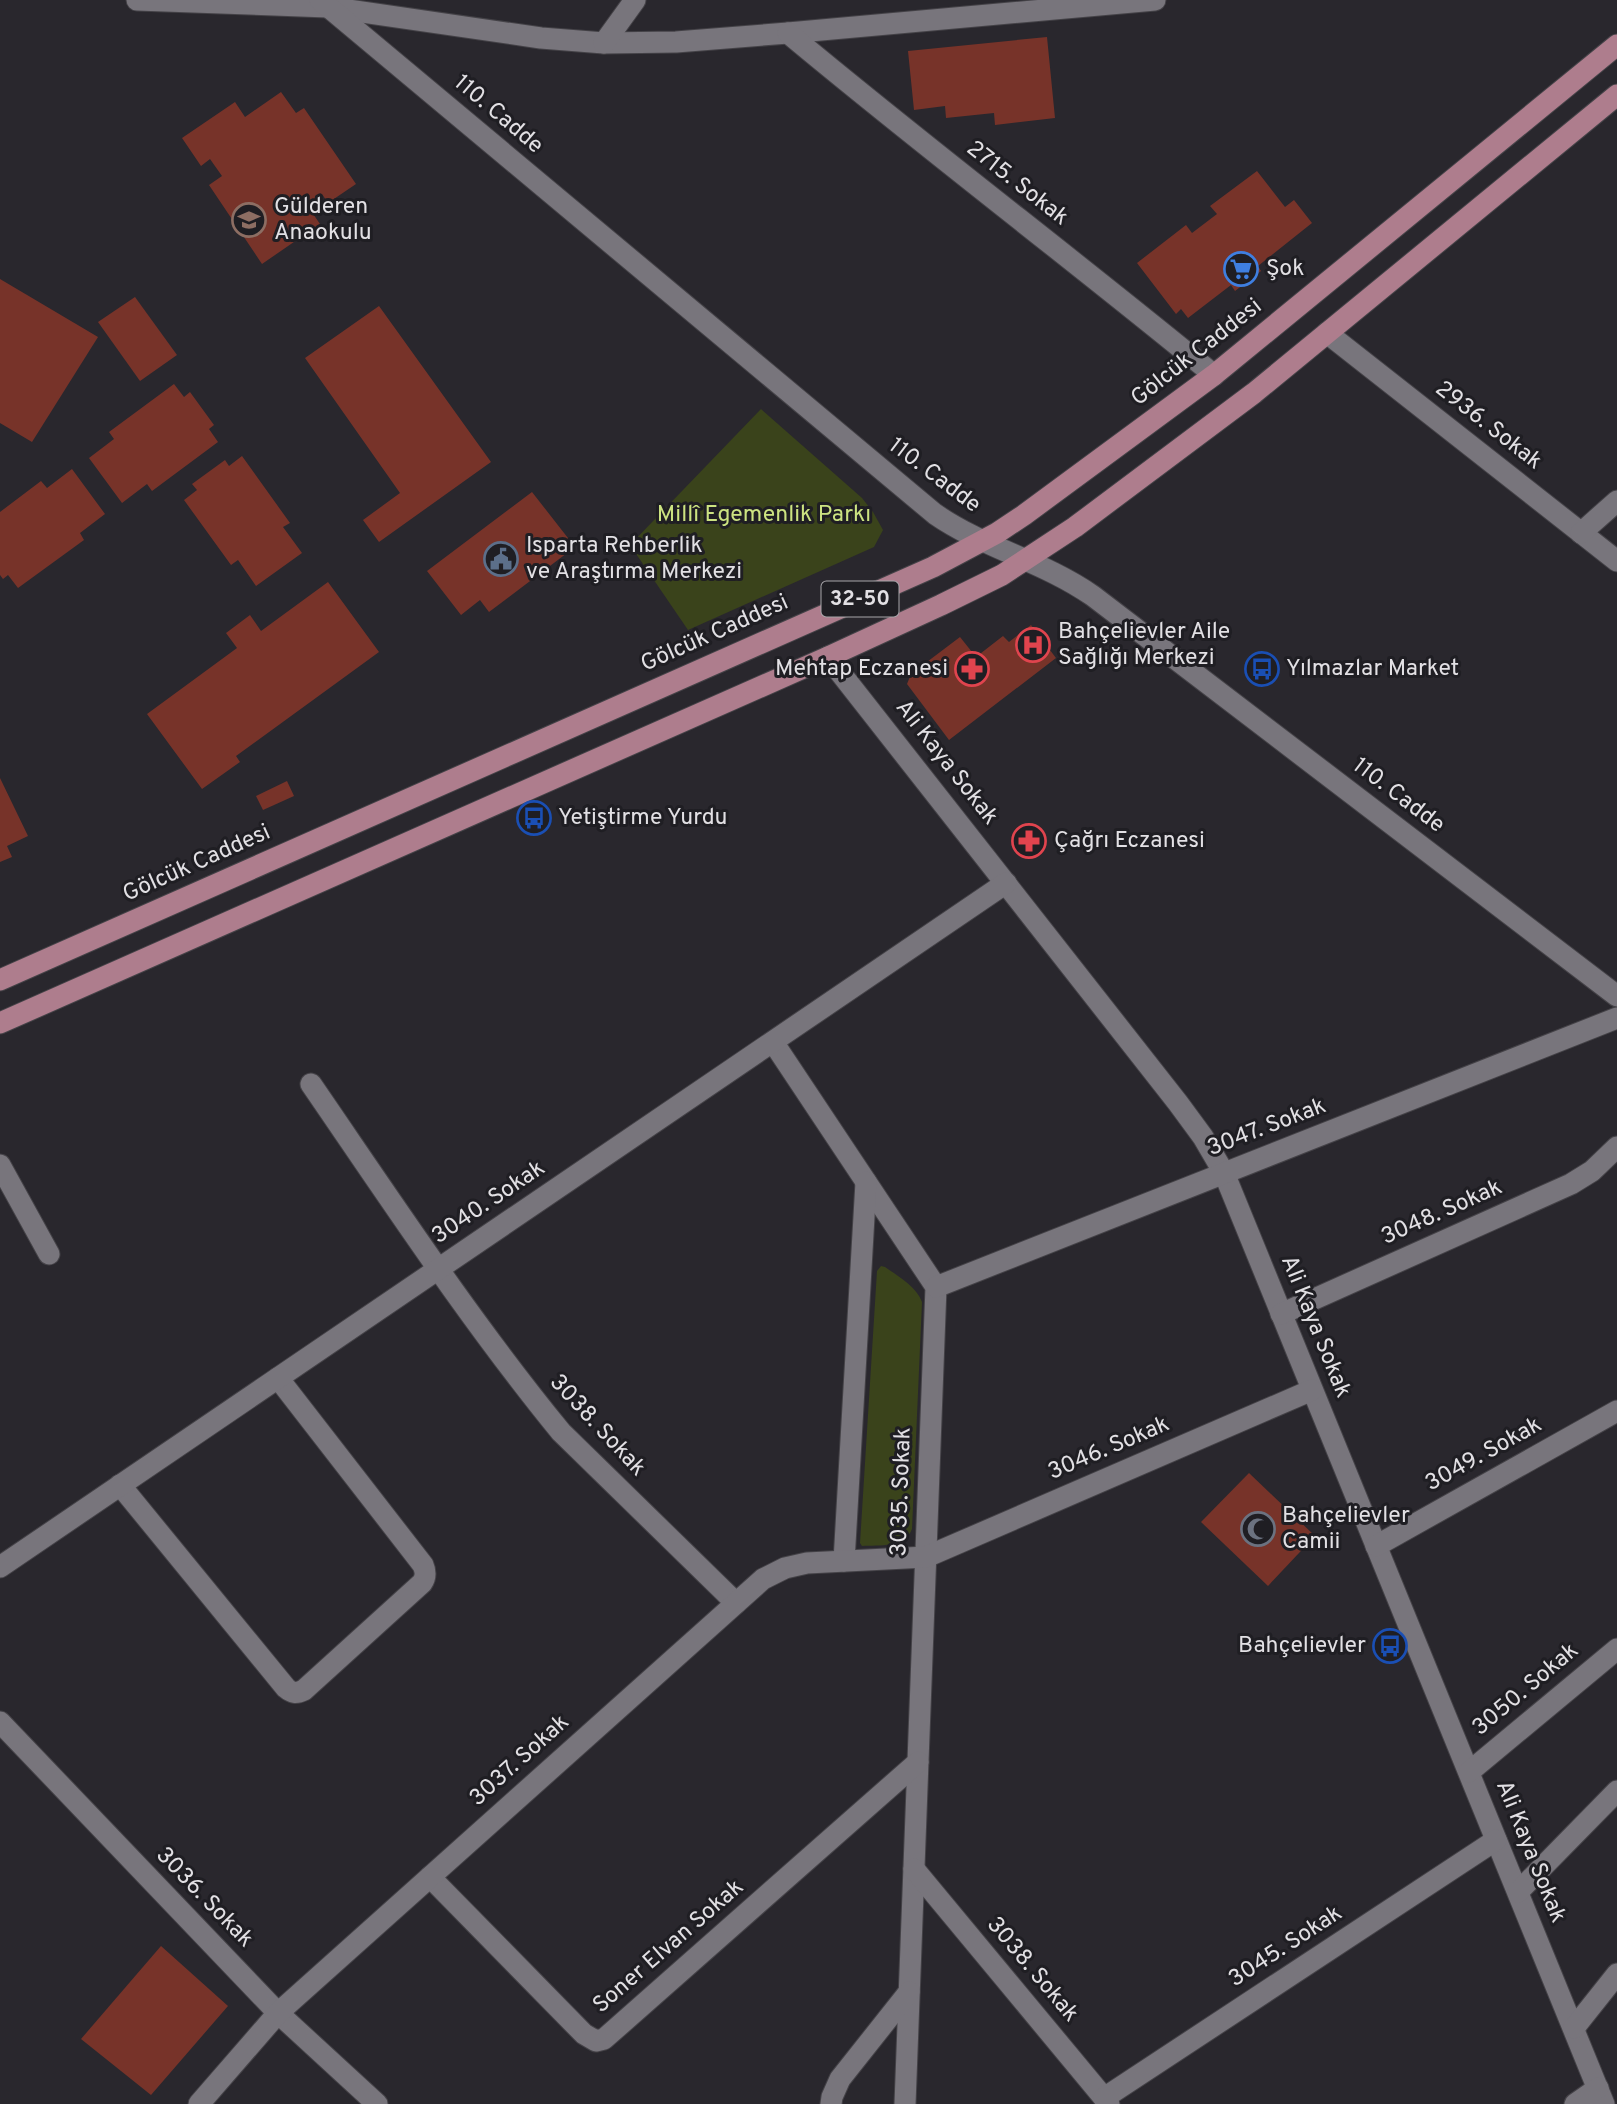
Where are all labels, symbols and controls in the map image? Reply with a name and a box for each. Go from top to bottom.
street label: 110. Cadde [447,69,549,161]
street label: 2715. Sokak [960,135,1074,233]
place label: Gülderen Anaokulu [274,193,372,248]
school or university icon: Gülderen Anaokulu [230,201,268,239]
supermarket icon: Şok [1222,250,1260,288]
place label: Şok [1266,255,1304,284]
street label: Gölcük Caddesi [1126,293,1268,413]
street label: 2936. Sokak [1429,375,1547,477]
street label: 110. Cadde [882,432,986,520]
park label: Millî Egemenlik Parkı [657,501,871,530]
place label: Isparta Rehberlik ve Araştırma Merkezi [526,532,742,587]
public building icon: Isparta Rehberlik ve Araştırma Merkezi [482,540,520,578]
road number: 32-50 [822,582,898,616]
street label: Gölcük Caddesi [637,589,793,679]
place label: Bahçelievler Aile Sağlığı Merkezi [1058,618,1230,673]
hospital icon: Bahçelievler Aile Sağlığı Merkezi [1014,626,1052,664]
pharmacy icon: Mehtap Eczanesi [953,650,991,688]
bus stop icon: Yılmazlar Market [1243,650,1281,688]
place label: Mehtap Eczanesi [775,655,948,684]
place label: Yılmazlar Market [1286,655,1459,684]
street label: Ali Kaya Sokak [888,695,1004,831]
street label: 110. Cadde [1346,752,1450,840]
bus stop icon: Yetiştirme Yurdu [515,799,553,837]
place label: Yetiştirme Yurdu [558,804,728,833]
street label: Gölcük Caddesi [119,819,275,909]
pharmacy icon: Çağrı Eczanesi [1010,822,1048,860]
place label: Çağrı Eczanesi [1054,827,1205,856]
street label: 3047. Sokak [1204,1092,1330,1164]
street label: 3040. Sokak [427,1155,551,1251]
street label: 3048. Sokak [1377,1173,1507,1253]
street label: Ali Kaya Sokak [1273,1252,1357,1402]
street label: 3038. Sokak [542,1369,652,1483]
street label: 3046. Sokak [1044,1410,1174,1488]
street label: 3049. Sokak [1421,1411,1547,1499]
street label: 3035. Sokak [885,1427,919,1557]
place label: Bahçelievler Camii [1282,1502,1410,1557]
mosque icon: Bahçelievler Camii [1239,1510,1277,1548]
bus stop icon: Bahçelievler [1371,1627,1409,1665]
place label: Bahçelievler [1238,1632,1366,1661]
street label: 3050. Sokak [1467,1637,1585,1743]
street label: 3037. Sokak [464,1709,576,1813]
street label: Ali Kaya Sokak [1488,1777,1572,1927]
street label: 3036. Sokak [149,1842,259,1954]
street label: Soner Elvan Sokak [588,1874,750,2020]
street label: 3045. Sokak [1224,1900,1348,1994]
street label: 3038. Sokak [979,1911,1085,2029]

